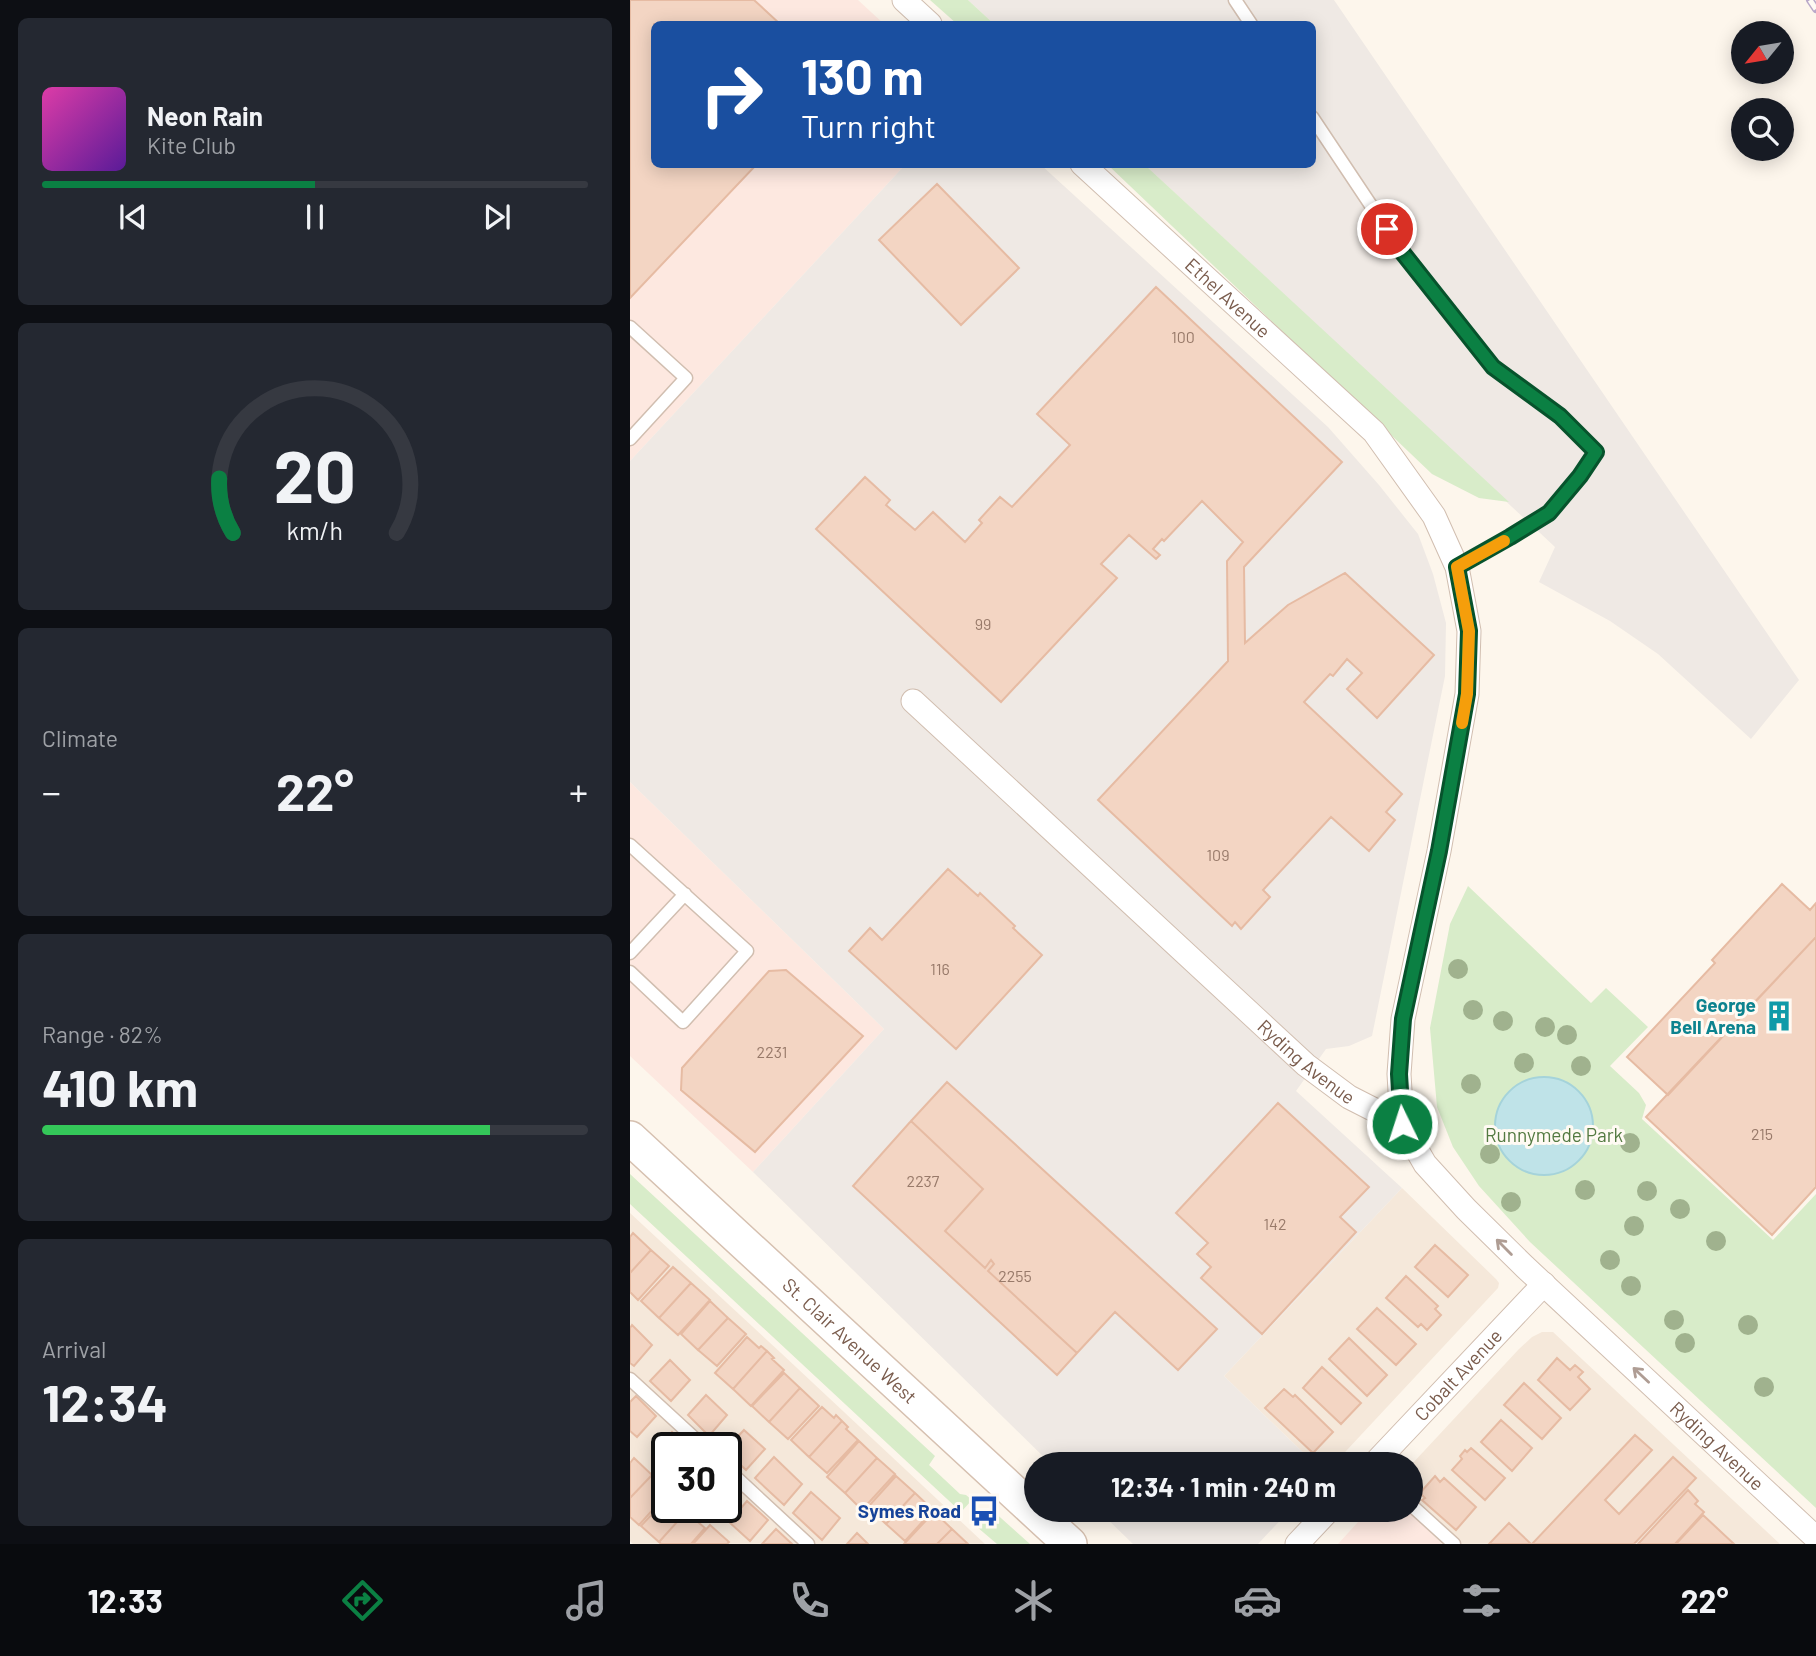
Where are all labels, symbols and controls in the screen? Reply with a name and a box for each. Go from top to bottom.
north arrow [1731,21,1794,84]
map controls [1731,21,1794,161]
text: 130 m [801,46,923,105]
icon: right [686,49,777,140]
button: search [1731,98,1794,161]
text: Neon Rain [147,100,263,131]
text: Turn right [801,106,936,144]
text: Kite Club [147,131,236,159]
icon: previous [114,198,152,236]
icon: pause [296,198,334,236]
icon: next [478,198,516,236]
pin [1357,199,1417,259]
icon: arrive [1368,210,1406,248]
street label: Ethel Avenue [1181,253,1276,342]
house number: 100 [1171,327,1195,346]
text: 20 [274,430,356,518]
text: km/h [287,515,343,545]
house number: 99 [975,614,991,633]
text: Climate [42,724,118,752]
text: 22° [276,759,354,821]
text: − [42,768,61,814]
text: + [569,768,588,814]
house number: 109 [1207,845,1229,864]
house number: 116 [930,959,950,978]
place label: George Bell Arena [1670,993,1756,1038]
building icon: George Bell Arena [1762,999,1796,1033]
street label: Ryding Avenue [1253,1014,1360,1109]
text: Range · 82% [42,1020,163,1048]
house number: 2231 [757,1042,787,1061]
text: 410 km [42,1055,198,1117]
position arrow [1365,1087,1439,1161]
park label: Runnymede Park [1485,1123,1623,1146]
house number: 215 [1751,1124,1773,1143]
house number: 2237 [907,1171,940,1190]
house number: 142 [1264,1214,1287,1233]
one-way arrow [1496,1239,1513,1256]
house number: 2255 [998,1266,1032,1285]
street label: St. Clair Avenue West [778,1273,922,1408]
street label: Cobalt Avenue [1409,1324,1507,1425]
text: Arrival [42,1335,106,1363]
one-way arrow [1632,1367,1650,1383]
text: 12:34 [42,1370,168,1432]
street label: Ryding Avenue [1666,1396,1769,1495]
speed limit sign: 30 [651,1432,742,1523]
text: 12:34 · 1 min · 240 m [1111,1471,1336,1502]
bus stop icon: Symes Road [967,1494,1001,1528]
place label: Symes Road [858,1499,961,1522]
icon: directions [338,1576,387,1625]
icon: music [562,1576,611,1625]
icon: phone [785,1576,834,1625]
icon: climate [1009,1576,1058,1625]
icon: car [1233,1576,1282,1625]
icon: filters [1457,1576,1506,1625]
text: 12:33 [87,1581,163,1619]
text: 22° [1681,1581,1729,1619]

